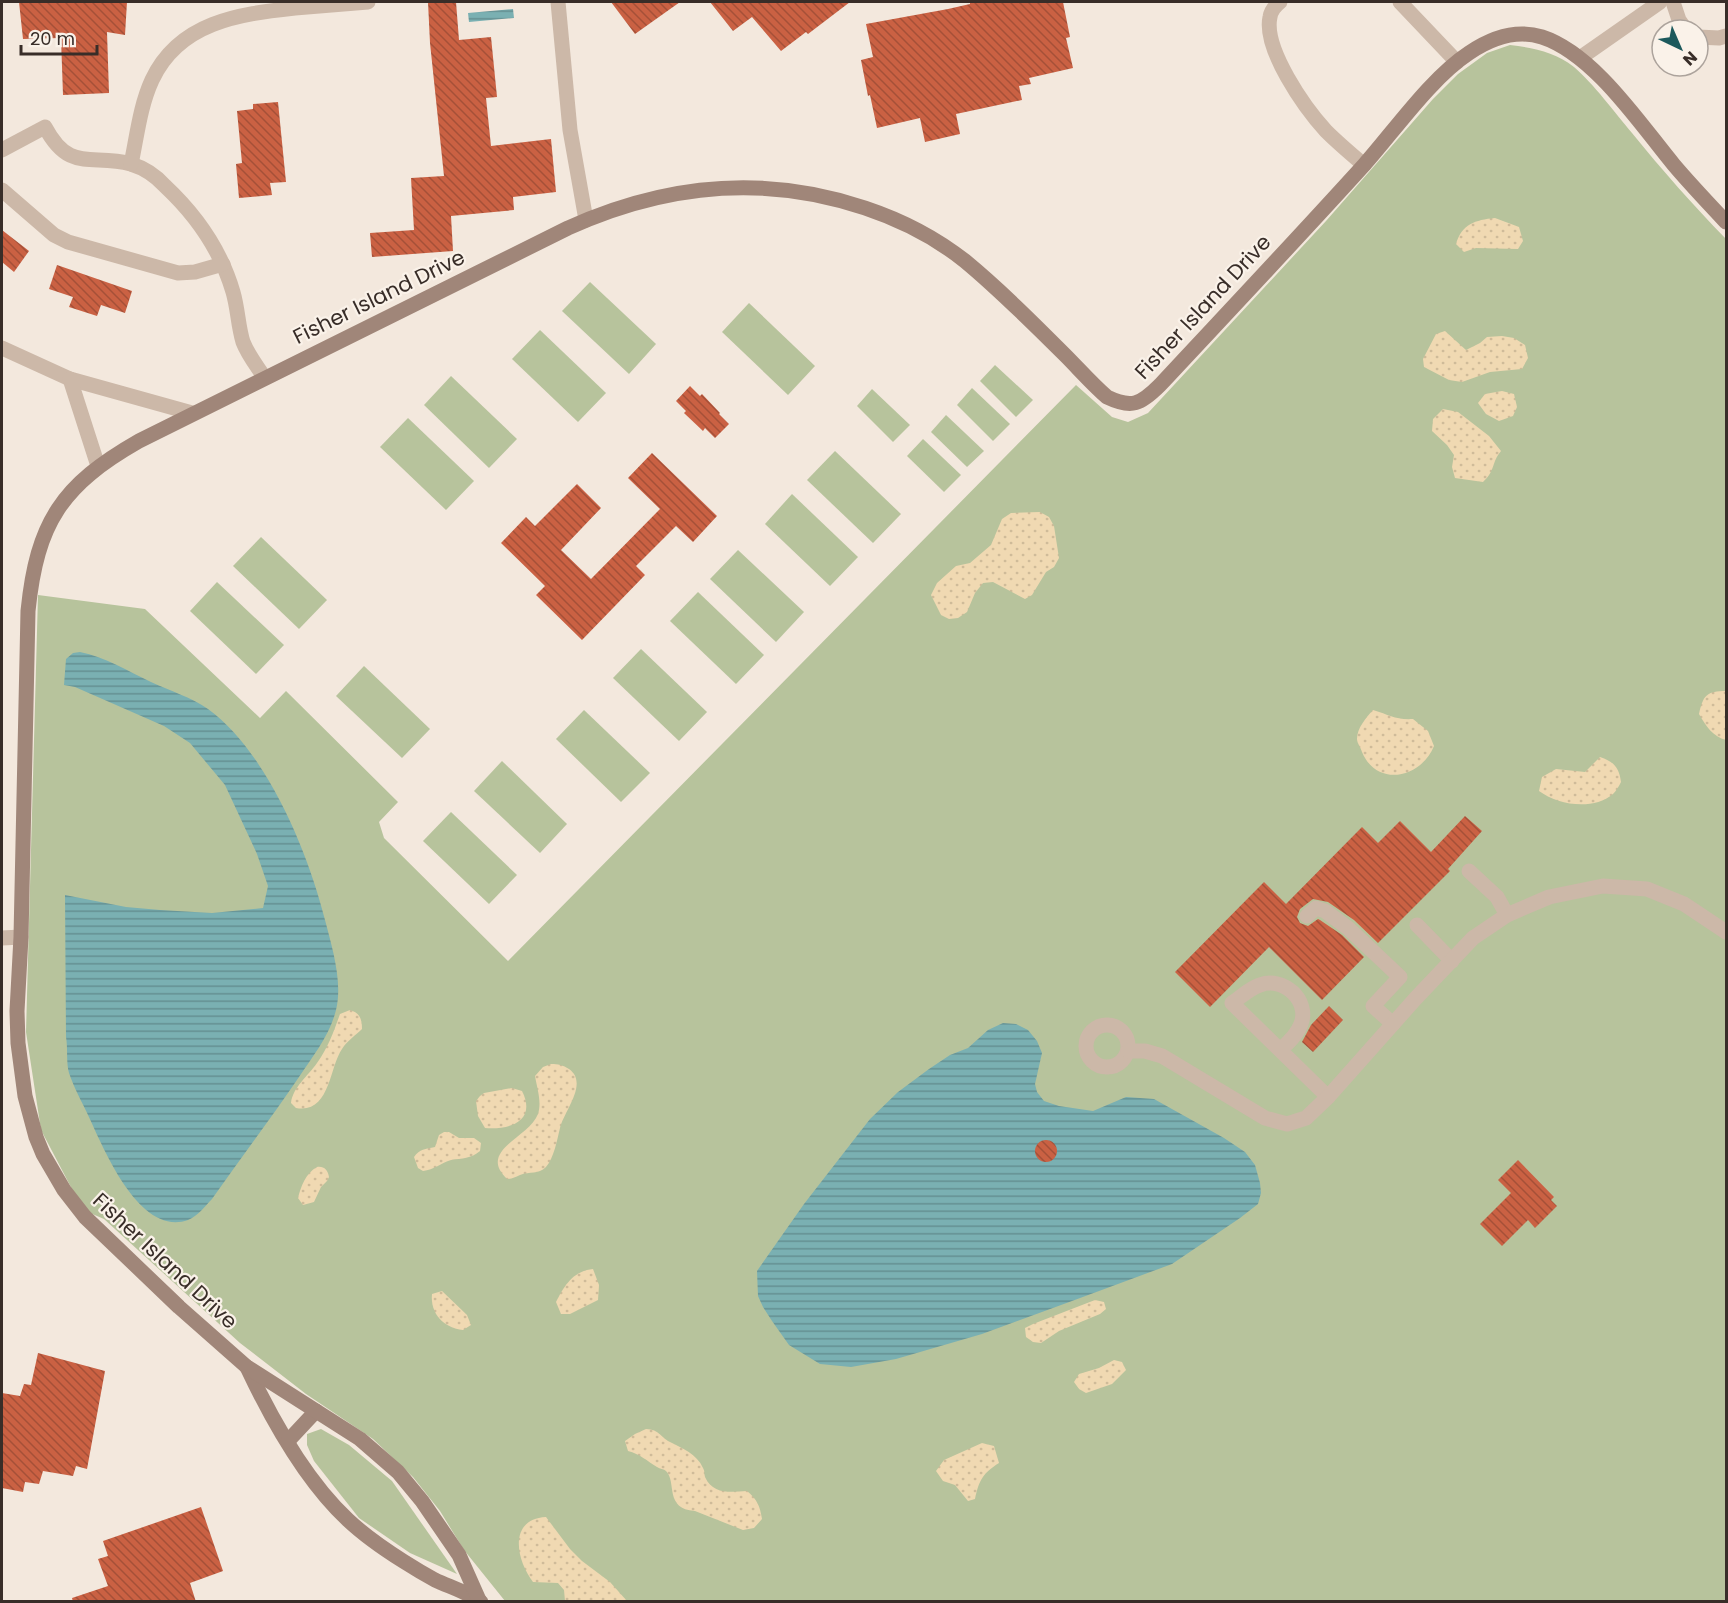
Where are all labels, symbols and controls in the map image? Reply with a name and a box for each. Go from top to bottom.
scale bar [21,18,98,56]
north arrow [1650,18,1710,78]
text: 20 m [30,26,75,51]
text: N [1678,46,1702,71]
street label: Fisher Island Drive [1128,228,1277,385]
street label: Fisher Island Drive [288,242,470,351]
street label: Fisher Island Drive [87,1186,244,1335]

